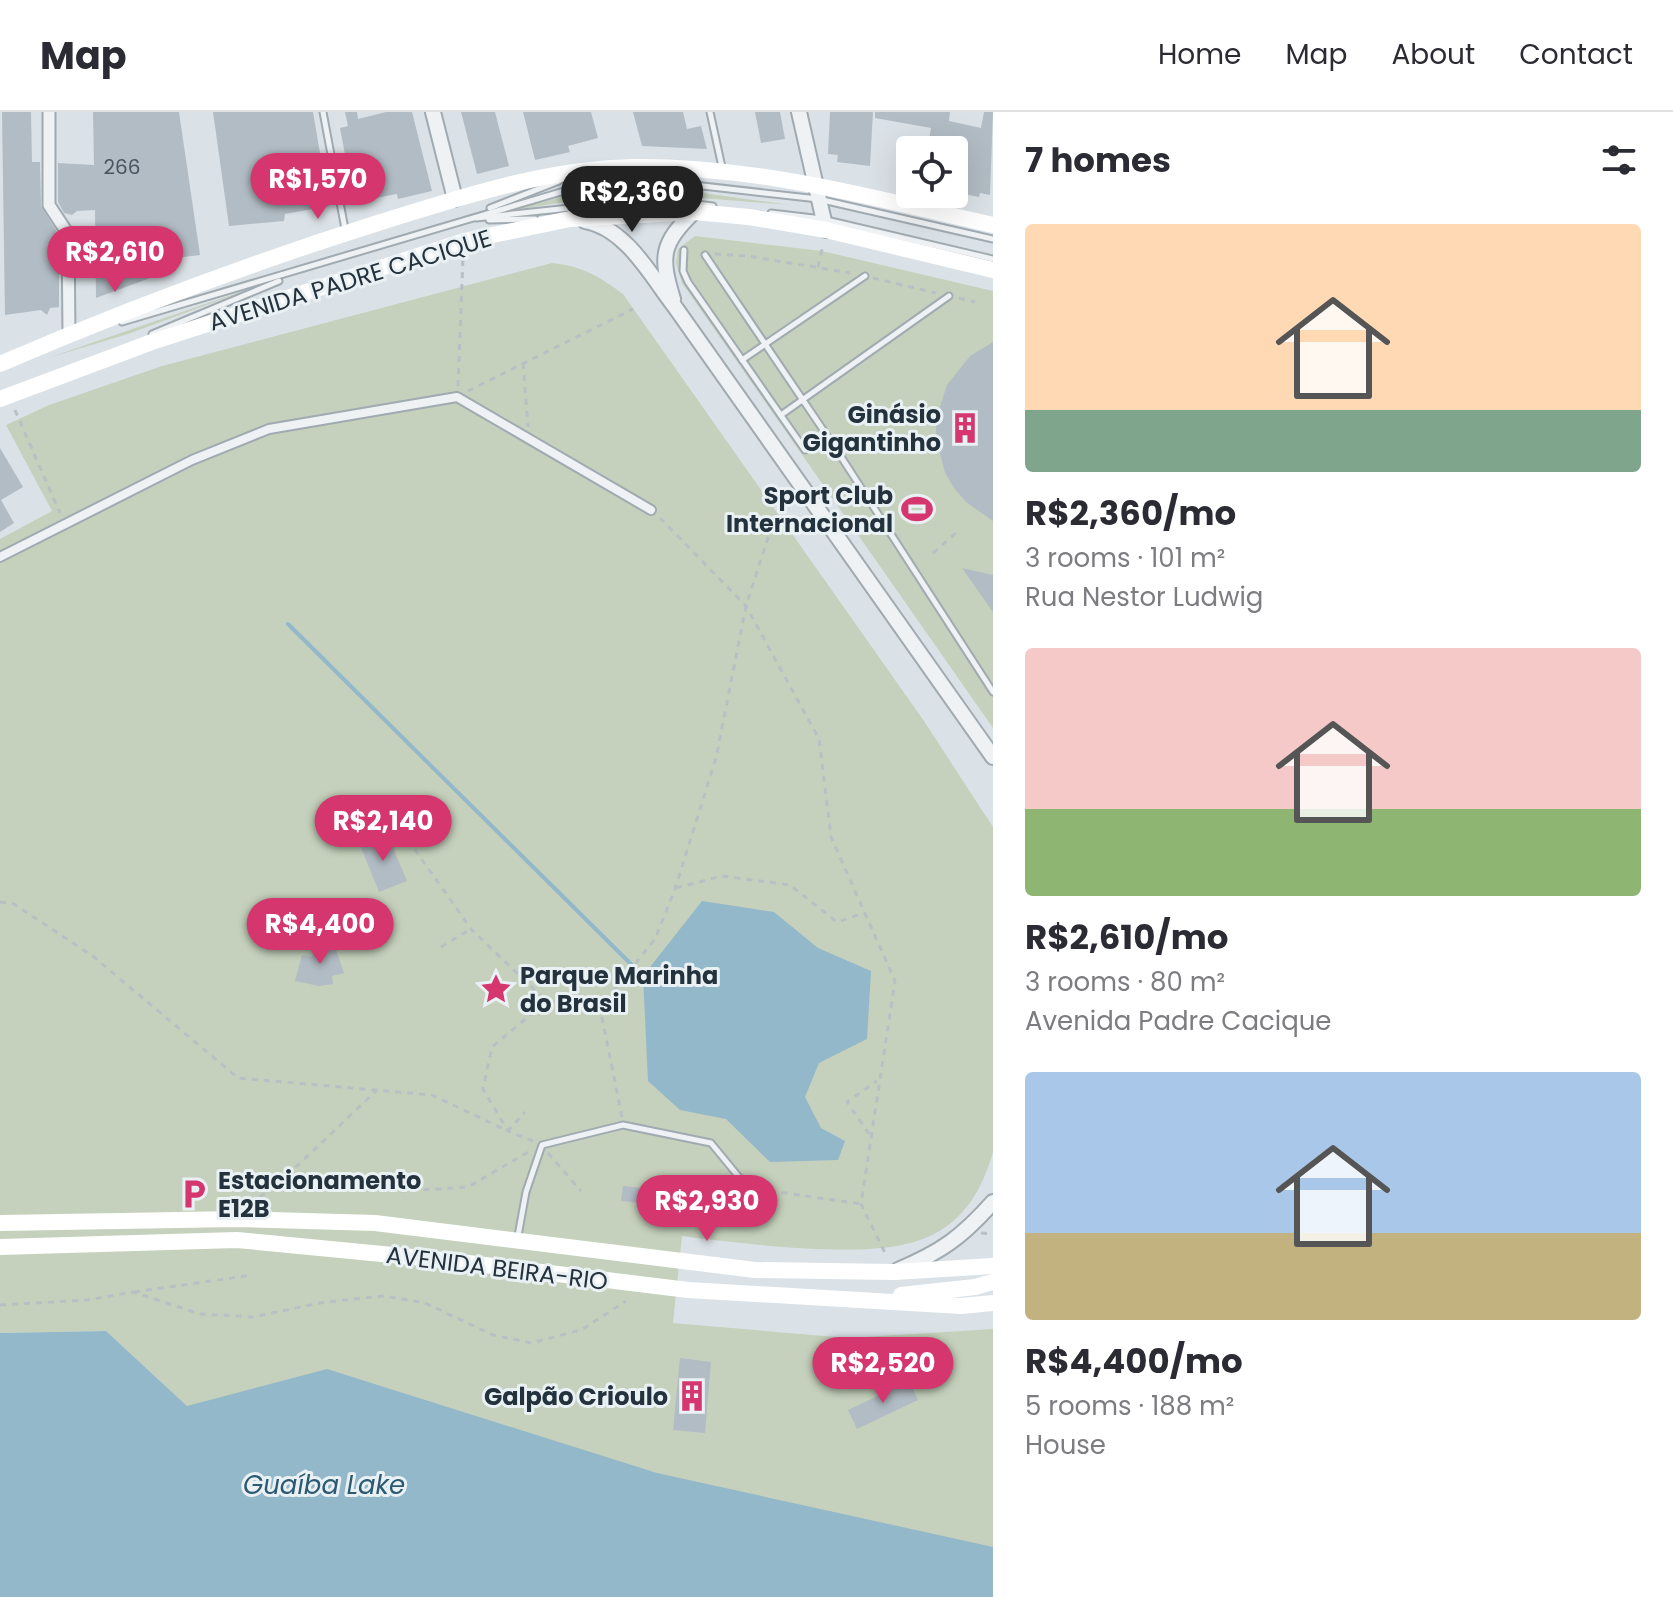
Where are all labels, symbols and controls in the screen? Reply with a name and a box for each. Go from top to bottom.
text: Map [40,29,127,82]
text: Home [1158,35,1241,74]
text: Map [1285,35,1347,74]
text: About [1391,35,1475,74]
text: Contact [1519,35,1633,74]
map controls [896,136,968,208]
button: locate [896,136,968,208]
text: 7 homes [1025,136,1171,184]
icon: filters [1597,138,1641,182]
house number: 266 [104,153,140,181]
pin: R$1,570 [244,153,392,221]
text: R$1,570 [268,161,368,197]
pin: R$2,360 [558,166,706,234]
text: R$2,360 [579,174,685,210]
street label: AVENIDA PADRE CACIQUE [205,221,495,339]
pin: R$2,610 [41,226,189,294]
text: R$2,610 [65,234,165,270]
icon: home [1261,276,1405,420]
place label: Ginásio Gigantinho [802,398,941,459]
building icon: Ginásio Gigantinho [948,411,982,445]
place label: Sport Club Internacional [726,479,893,540]
text: R$2,360/mo [1025,489,1236,537]
sports icon: Sport Club Internacional [900,492,934,526]
text: 3 rooms · 101 m² [1025,540,1225,576]
text: Rua Nestor Ludwig [1025,579,1263,615]
icon: home [1261,700,1405,844]
pin: R$2,140 [309,795,457,863]
text: R$2,140 [333,803,433,839]
pin: R$4,400 [246,898,394,966]
text: R$4,400 [265,906,375,942]
text: R$2,610/mo [1025,913,1228,961]
place label: Parque Marinha do Brasil [520,959,718,1020]
text: 3 rooms · 80 m² [1025,964,1225,1000]
place icon: Parque Marinha do Brasil [479,972,513,1006]
text: Avenida Padre Cacique [1025,1003,1332,1039]
icon: home [1261,1124,1405,1268]
place label: Estacionamento E12B [218,1164,421,1225]
pin: R$2,930 [633,1175,781,1243]
parking icon: Estacionamento E12B [177,1177,211,1211]
text: R$2,930 [654,1183,760,1219]
street label: AVENIDA BEIRA-RIO [384,1238,610,1298]
pin: R$2,520 [809,1337,957,1405]
text: R$4,400/mo [1025,1337,1243,1385]
text: R$2,520 [830,1345,936,1381]
building icon: Galpão Crioulo [675,1379,709,1413]
place label: Galpão Crioulo [484,1380,668,1413]
text: 5 rooms · 188 m² [1025,1388,1234,1424]
text: House [1025,1427,1106,1463]
water label: Guaíba Lake [243,1467,405,1503]

